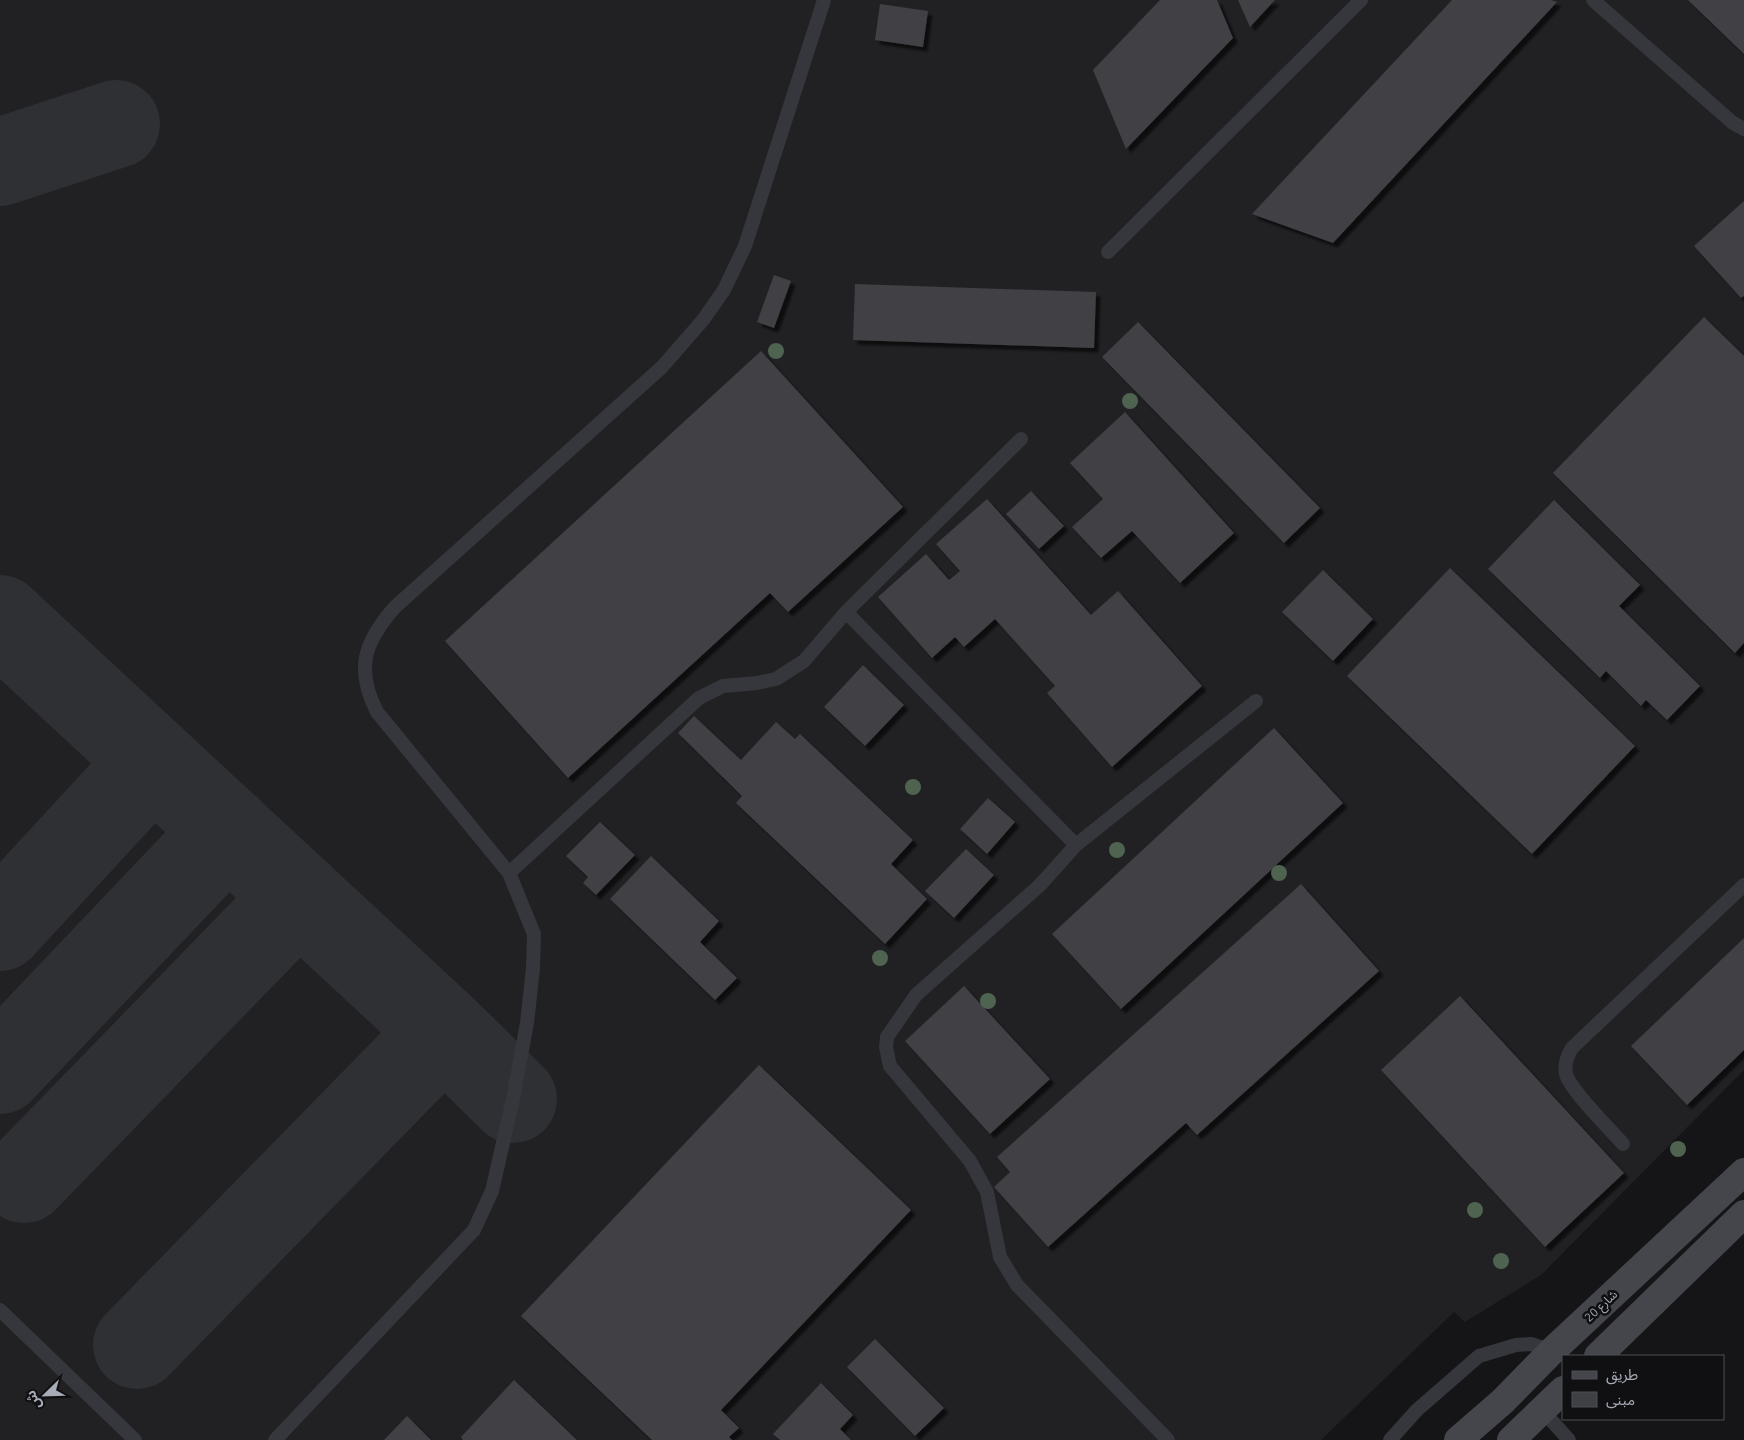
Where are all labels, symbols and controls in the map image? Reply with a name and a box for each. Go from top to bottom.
street label: شارع 20 [1582,1287,1622,1326]
legend [1562,1355,1724,1420]
text: طريق [1606,1366,1638,1385]
north arrow [20,1370,70,1420]
text: ش [22,1388,44,1412]
text: مبنى [1606,1391,1635,1409]

